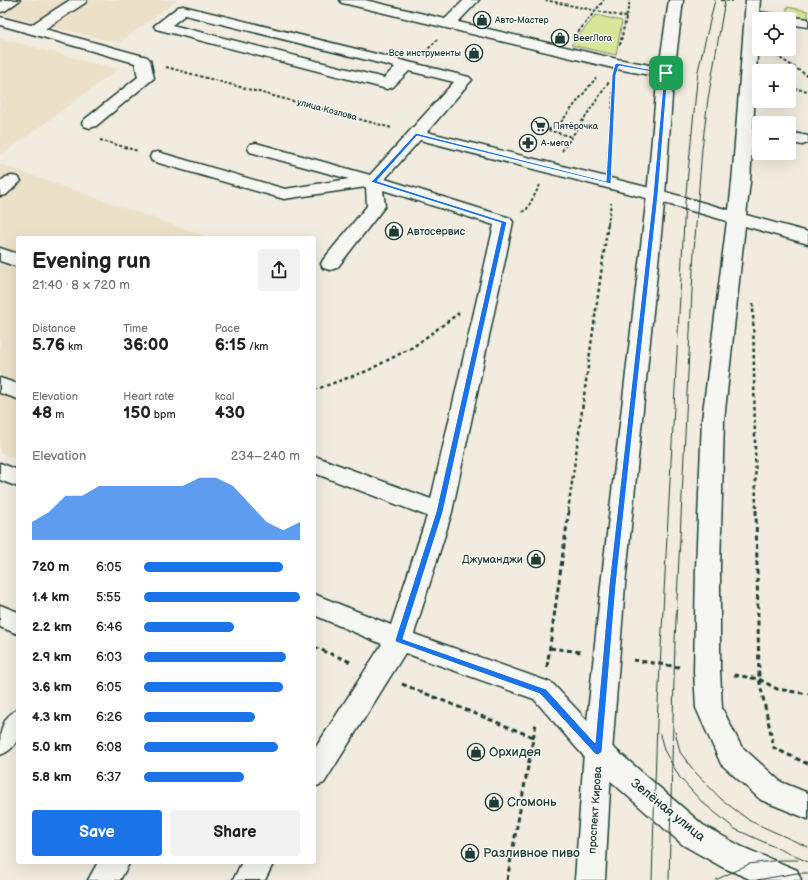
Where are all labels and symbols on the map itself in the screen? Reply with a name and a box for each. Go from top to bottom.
shop icon: Авто-Мастер [472,10,492,30]
place label: Авто-Мастер [494,15,549,26]
shop icon: BeerЛога [550,28,570,48]
place label: BeerЛога [573,33,613,44]
shop icon: Все инструменты [464,43,484,63]
place label: Все инструменты [389,48,461,59]
pin [649,56,683,90]
street label: улица Козлова [296,97,359,123]
supermarket icon: Пятёрочка [530,116,550,136]
place label: Пятёрочка [553,121,599,132]
pharmacy icon: А-мега [518,133,538,153]
place label: А-мега [540,138,570,149]
shop icon: Автосервис [384,221,404,241]
place label: Автосервис [406,225,466,238]
shop icon: Джуманджи [526,549,546,569]
place label: Джуманджи [462,553,523,566]
shop icon: Орхидея [466,742,486,762]
place label: Орхидея [489,744,541,760]
street label: проспект Кирова [585,765,605,854]
street label: Зелёная улица [628,775,709,845]
shop icon: Сгомонь [484,792,504,812]
place label: Сгомонь [507,794,557,810]
shop icon: Разливное пиво [460,843,480,863]
place label: Разливное пиво [483,845,580,861]

